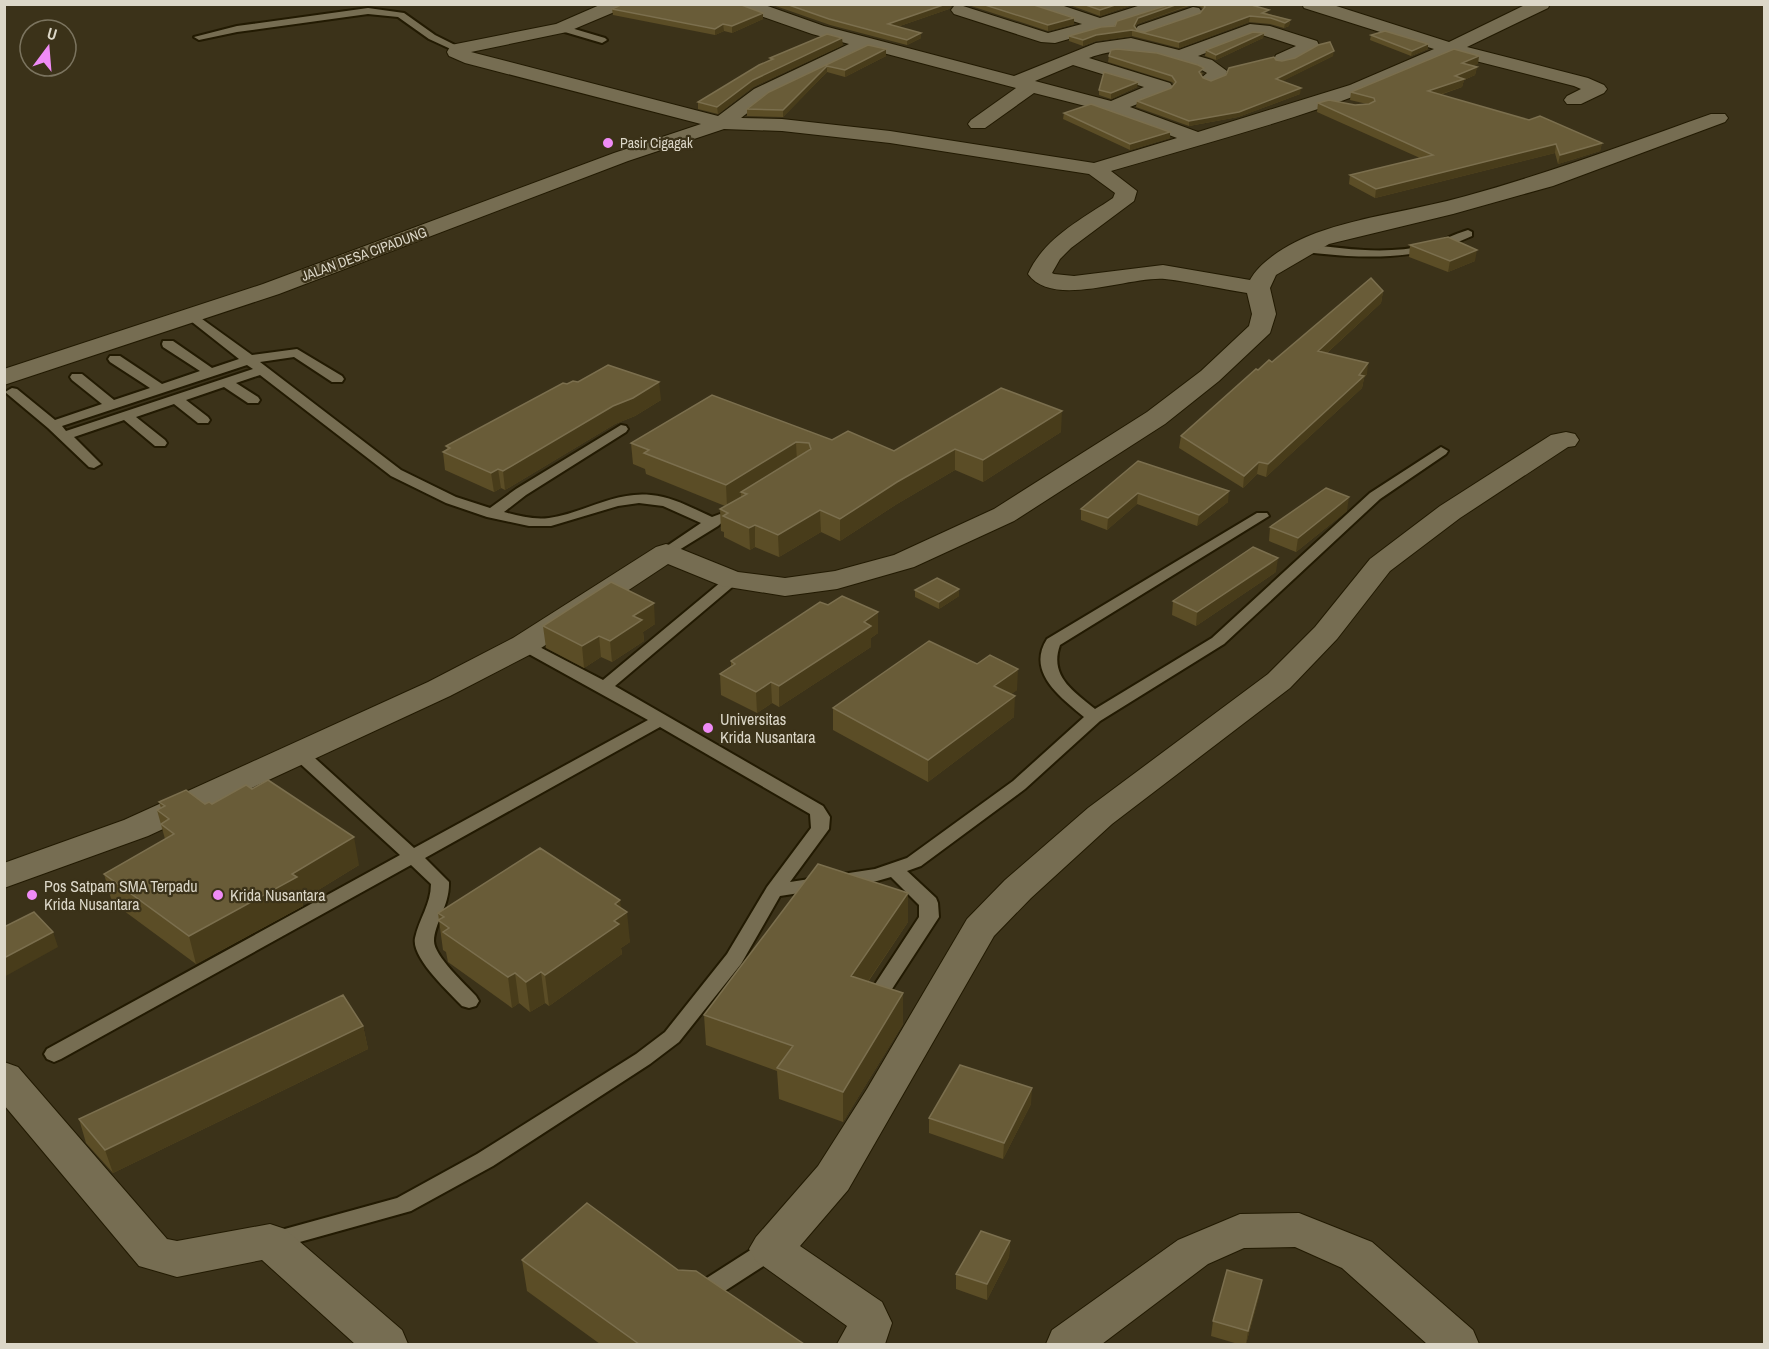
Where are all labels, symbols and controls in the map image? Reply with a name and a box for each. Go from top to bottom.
north arrow [18,18,78,78]
text: U [45,22,60,45]
place label: Pasir Cigagak [620,134,693,152]
marker: Pasir Cigagak [601,136,615,150]
street label: JALAN DESA CIPADUNG [299,223,429,285]
place label: Universitas Krida Nusantara [720,708,816,748]
marker: Universitas Krida Nusantara [701,721,715,735]
place label: Pos Satpam SMA Terpadu Krida Nusantara [44,875,198,915]
place label: Krida Nusantara [230,884,326,906]
marker: Pos Satpam SMA Terpadu Krida Nusantara [25,888,39,902]
marker: Krida Nusantara [211,888,225,902]

